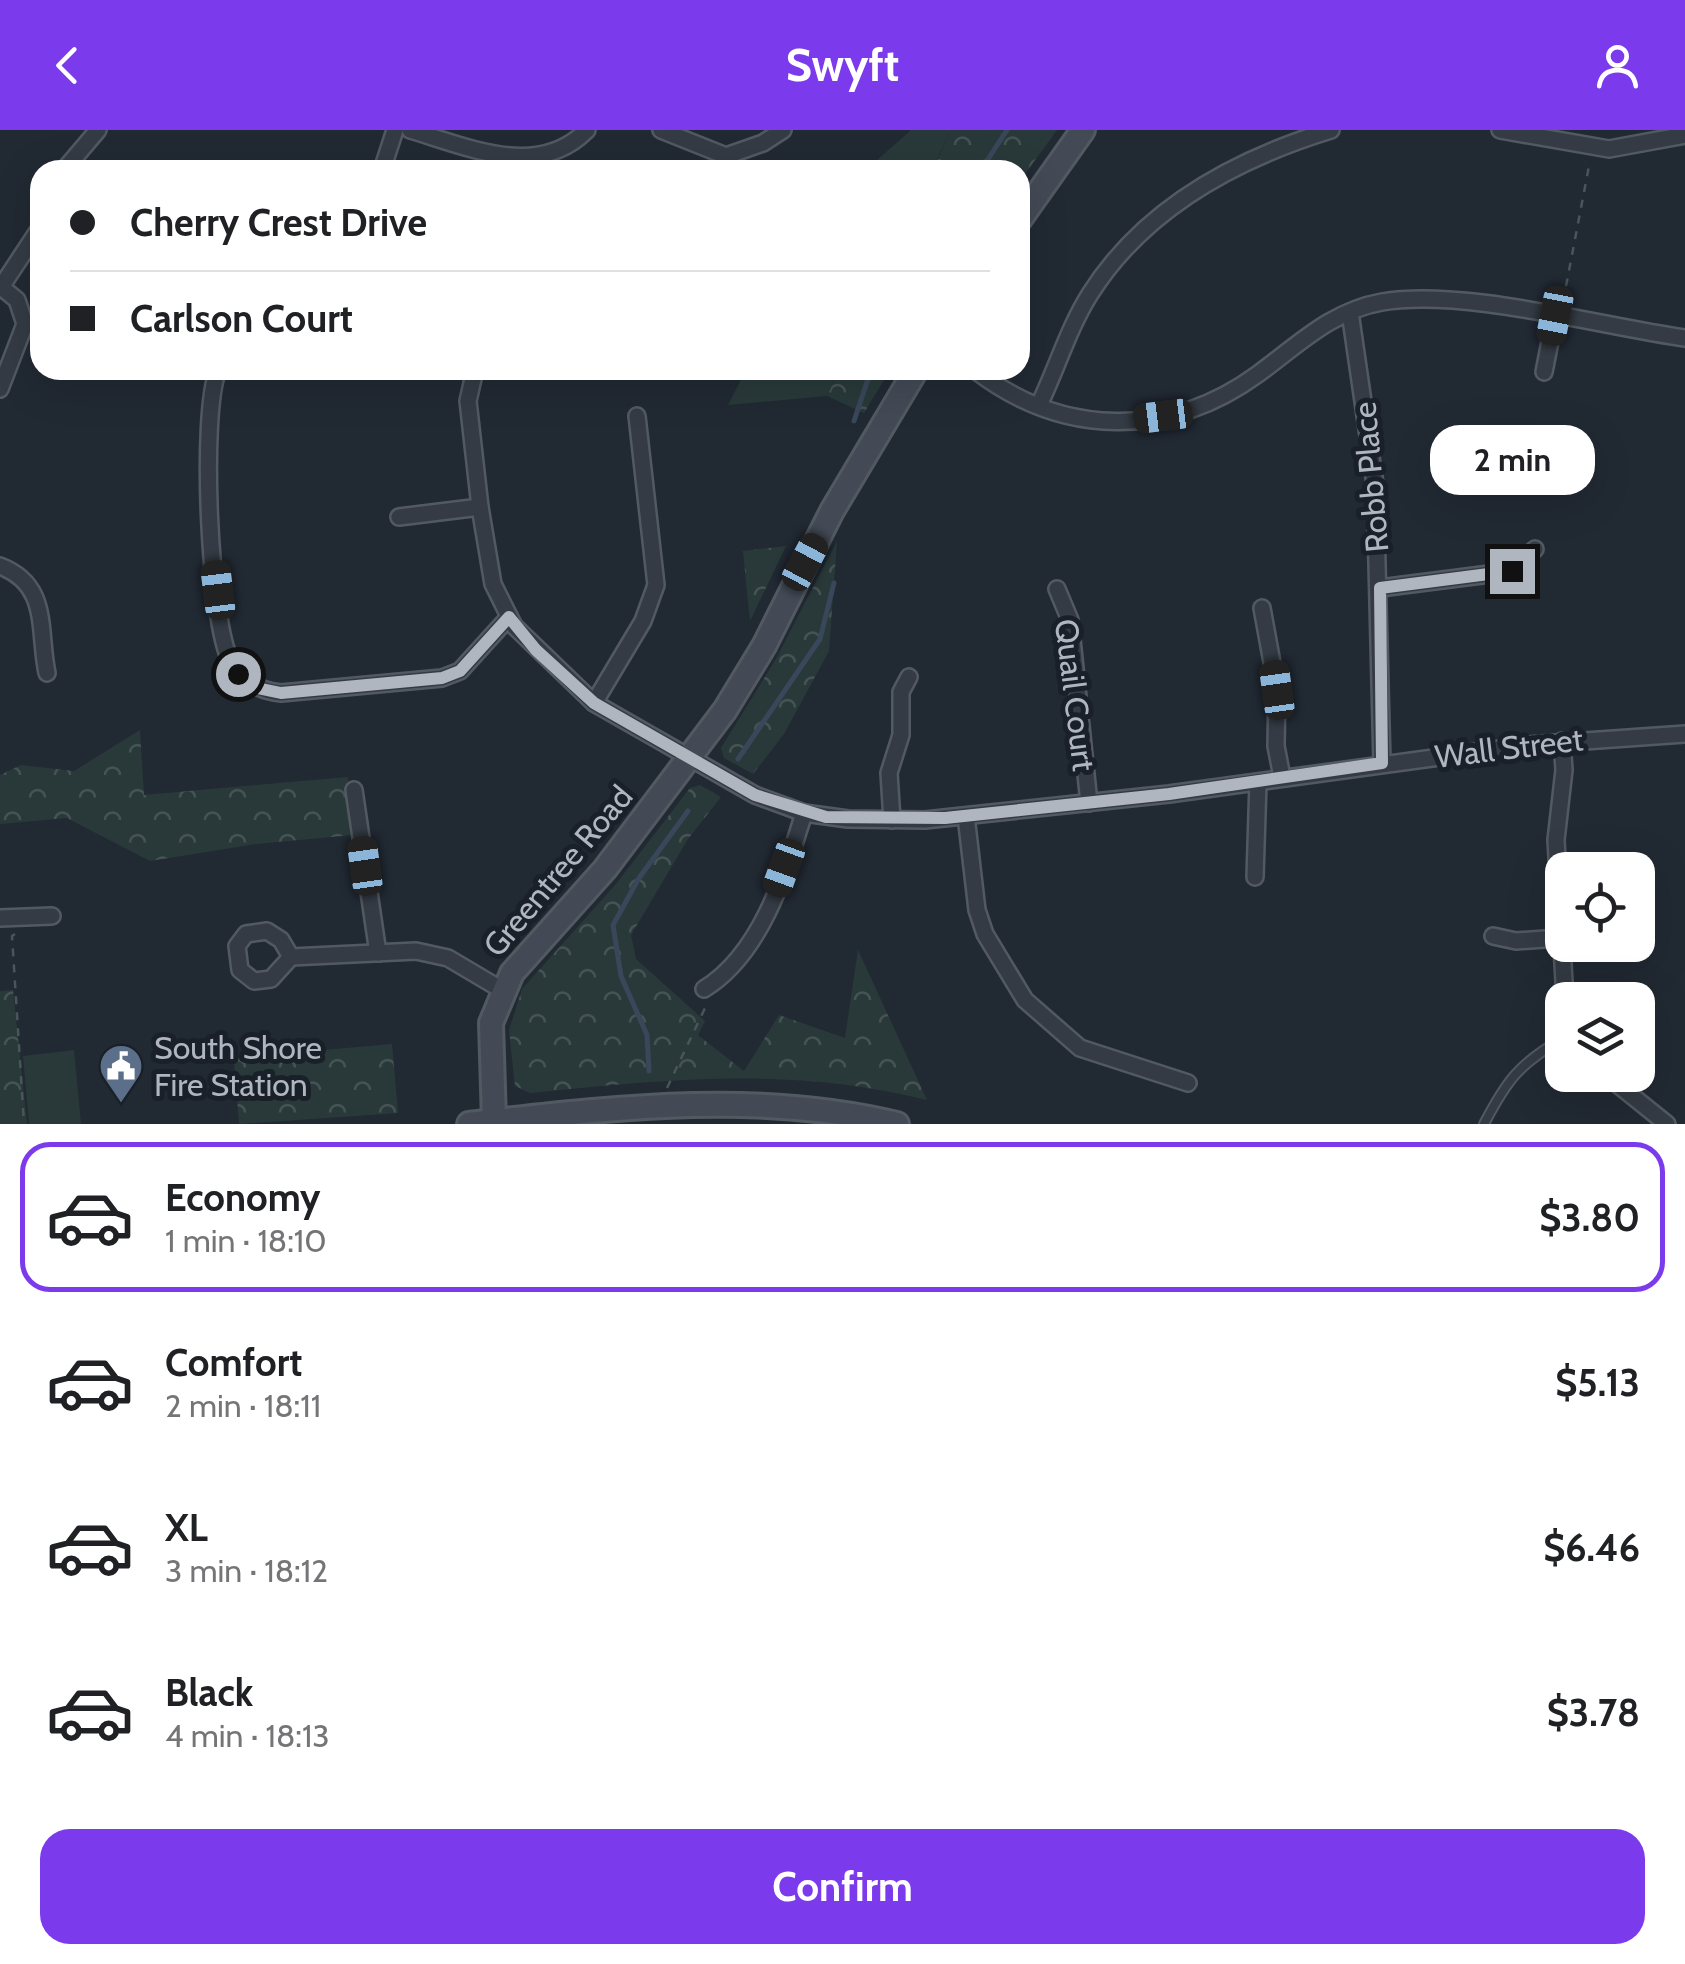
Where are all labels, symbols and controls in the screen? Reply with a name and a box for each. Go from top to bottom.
icon: back [40,38,95,93]
text: Swyft [786,38,899,92]
icon: person [1590,38,1645,93]
text: Cherry Crest Drive [130,199,427,246]
car [1535,284,1575,348]
text: Carlson Court [130,295,353,342]
car [1131,397,1195,435]
street label: Robb Place [1345,400,1396,554]
callout: 2 min [1430,426,1594,496]
text: 2 min [1474,440,1551,479]
car [778,528,832,596]
route end [1490,549,1535,594]
car [199,558,237,622]
street label: Quail Court [1047,617,1104,773]
route start [216,652,261,697]
car [1258,658,1296,722]
street label: Wall Street [1433,719,1585,776]
street label: Greentree Road [475,777,640,964]
car [346,834,384,898]
car [760,835,808,901]
map controls [1545,852,1655,1092]
button: locate [1545,852,1655,962]
button: layers [1545,982,1655,1092]
place label: South Shore Fire Station [154,1028,322,1104]
public building icon: South Shore Fire Station [98,1043,144,1104]
icon: car [45,1172,135,1262]
text: Economy [165,1174,320,1221]
text: $3.80 [1539,1194,1640,1241]
text: 1 min · 18:10 [165,1221,327,1260]
icon: car [45,1337,135,1427]
text: Comfort [165,1339,302,1386]
text: $5.13 [1555,1359,1640,1406]
text: 2 min · 18:11 [165,1386,321,1425]
icon: car [45,1502,135,1592]
text: XL [165,1504,208,1551]
text: $6.46 [1543,1524,1640,1571]
text: 3 min · 18:12 [165,1551,328,1590]
icon: car [45,1667,135,1757]
text: Black [165,1669,253,1716]
text: $3.78 [1547,1689,1640,1736]
text: 4 min · 18:13 [165,1716,330,1755]
button: Confirm [40,1829,1645,1944]

